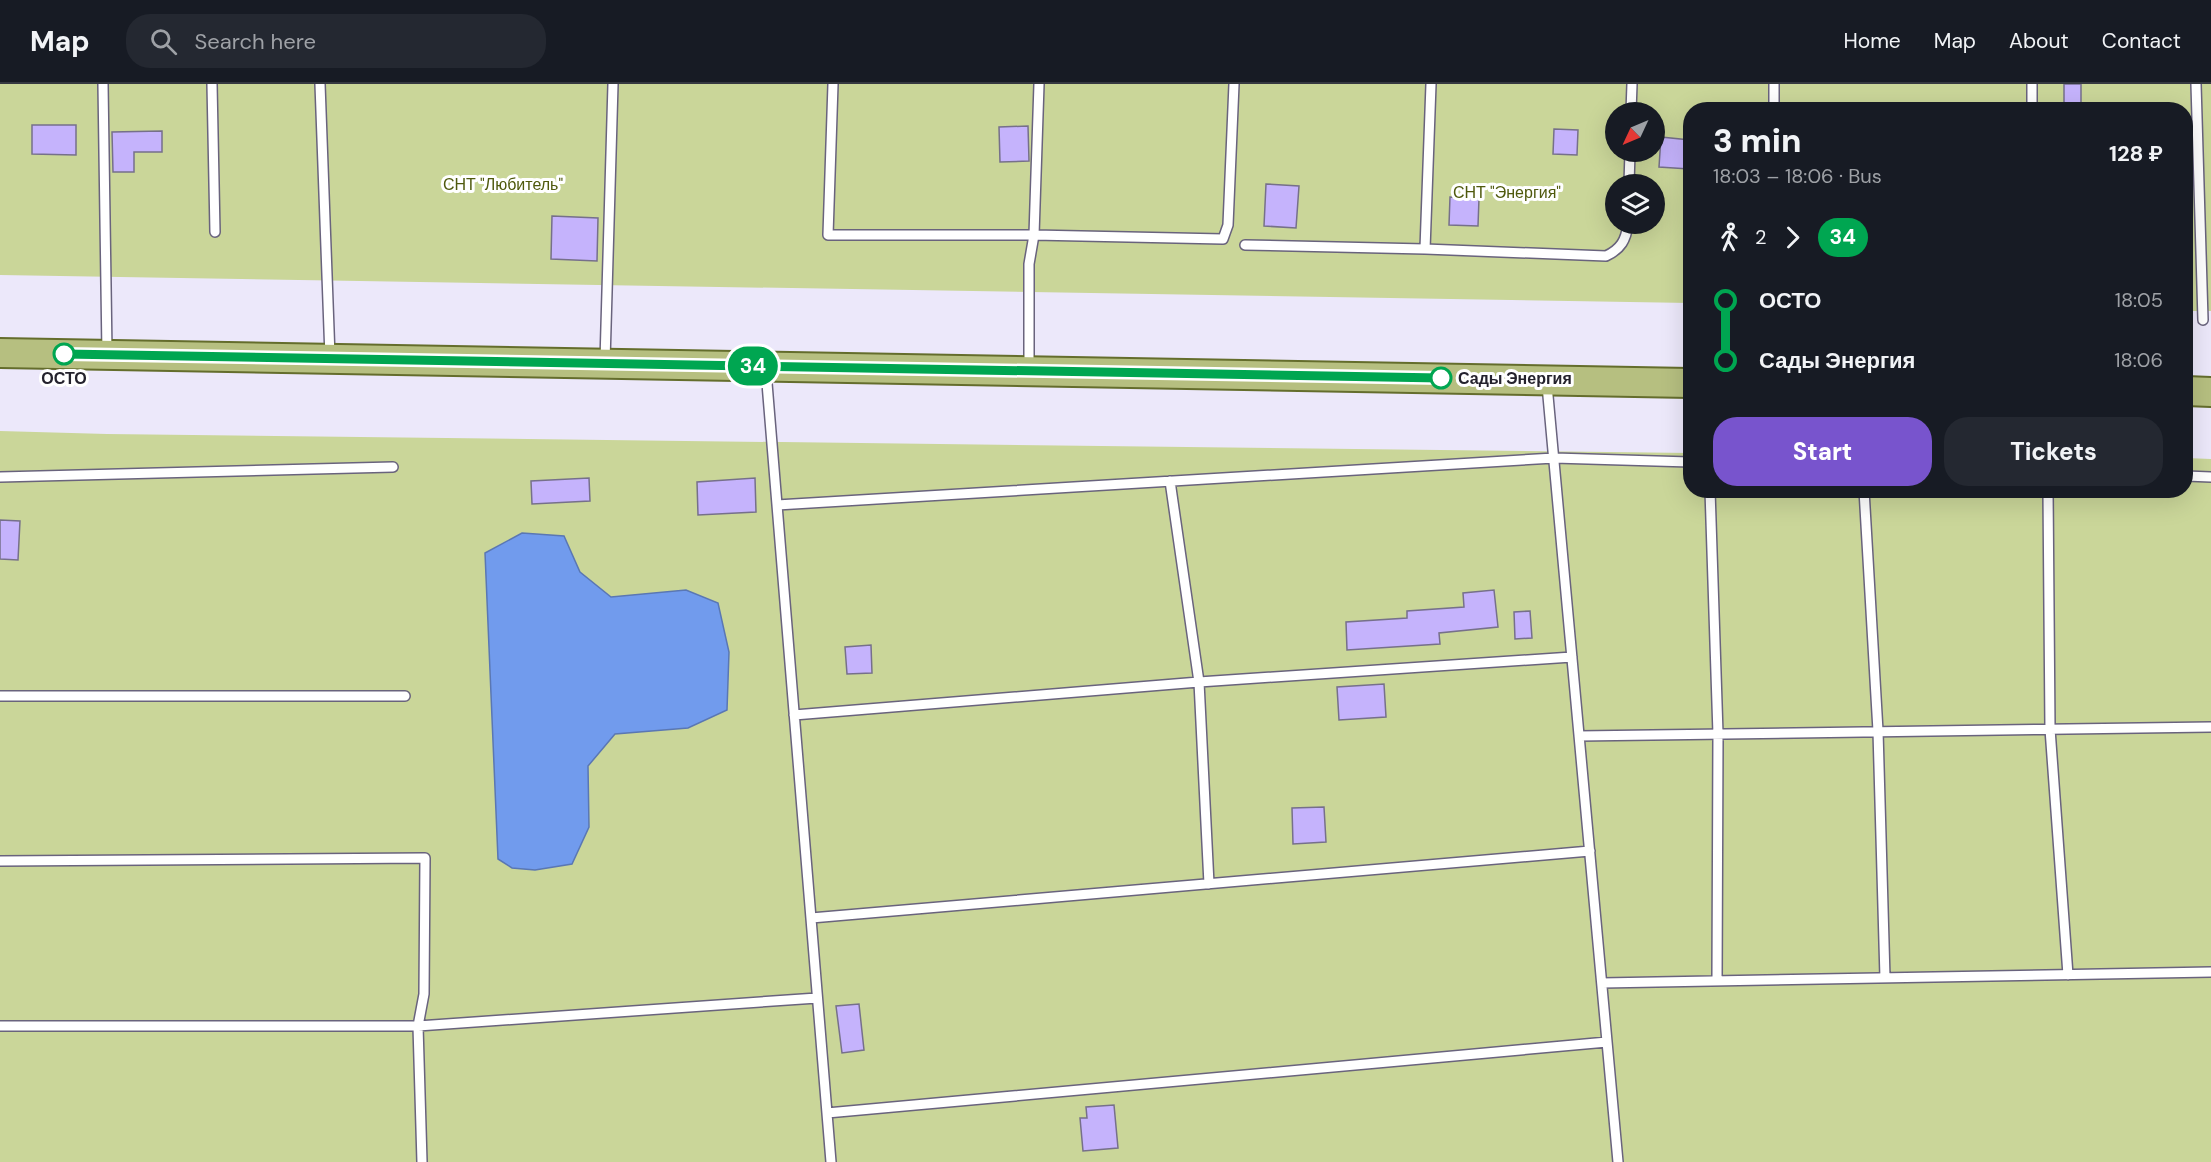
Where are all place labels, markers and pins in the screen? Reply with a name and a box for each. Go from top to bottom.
marker: ОСТО [53,343,75,365]
marker: Сады Энергия [1430,367,1452,389]
place label: ОСТО [41,368,87,389]
place label: Сады Энергия [1458,368,1572,389]

